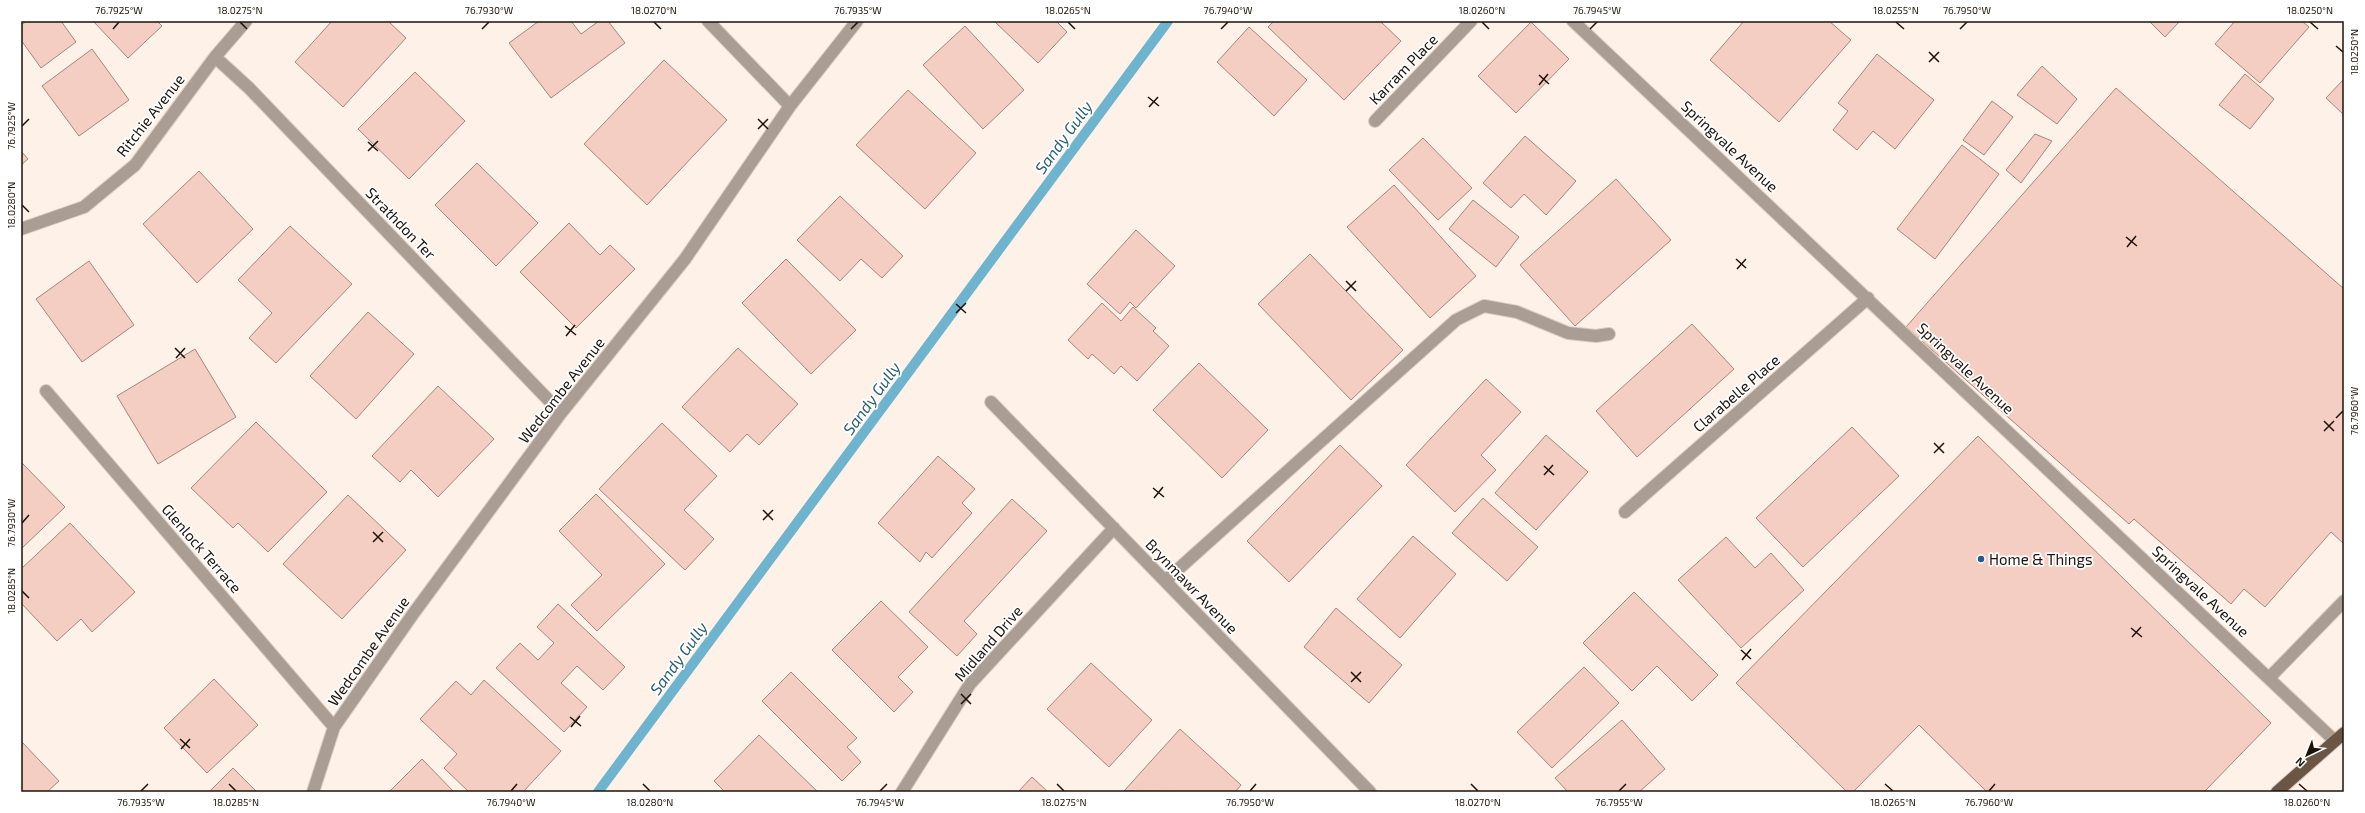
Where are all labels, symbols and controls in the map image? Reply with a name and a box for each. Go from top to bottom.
text: 76.7925°W [95,4,143,16]
text: 18.0275°N [217,4,263,16]
text: 76.7930°W [465,4,514,16]
text: 18.0270°N [631,4,677,16]
text: 76.7935°W [834,4,882,16]
text: 18.0265°N [1045,4,1091,16]
text: 76.7940°W [1204,4,1253,16]
text: 18.0260°N [1459,4,1505,16]
text: 76.7945°W [1573,4,1622,16]
text: 18.0255°N [1873,4,1919,16]
text: 76.7950°W [1943,4,1992,16]
text: 18.0250°N [2287,4,2333,16]
text: 18.0250°N [2348,29,2360,75]
street label: Karram Place [1365,30,1441,108]
street label: Ritchie Avenue [112,70,188,160]
water label: Sandy Gully [1030,97,1097,178]
street label: Springvale Avenue [1678,97,1782,195]
text: 76.7925°W [5,102,17,150]
text: 18.0280°N [5,182,17,228]
street label: Strathdon Ter [362,183,440,263]
street label: Springvale Avenue [1914,319,2018,417]
street label: Wedcombe Avenue [514,333,608,447]
street label: Clarabelle Place [1689,350,1783,436]
water label: Sandy Gully [838,358,905,439]
text: 76.7960°W [2348,386,2360,435]
text: 76.7930°W [5,498,17,547]
street label: Glenlock Terrace [158,500,246,596]
street label: Brynmawr Avenue [1142,535,1242,637]
street label: Springvale Avenue [2149,542,2253,640]
place label: Home & Things [1989,550,2093,568]
marker: Home & Things [1976,554,1986,564]
text: 18.0285°N [5,568,17,614]
street label: Wedcombe Avenue [324,593,412,709]
street label: Midland Drive [950,601,1026,685]
water label: Sandy Gully [645,618,712,699]
north arrow [2287,735,2327,775]
text: N [2292,755,2307,770]
text: 76.7935°W [117,796,165,808]
text: 18.0285°N [213,796,259,808]
text: 76.7940°W [487,796,536,808]
text: 18.0280°N [627,796,673,808]
text: 76.7945°W [856,796,905,808]
text: 18.0275°N [1041,796,1087,808]
text: 76.7950°W [1226,796,1275,808]
text: 18.0270°N [1455,796,1501,808]
text: 76.7955°W [1595,796,1643,808]
text: 18.0265°N [1870,796,1916,808]
text: 76.7960°W [1965,796,2014,808]
text: 18.0260°N [2284,796,2330,808]

